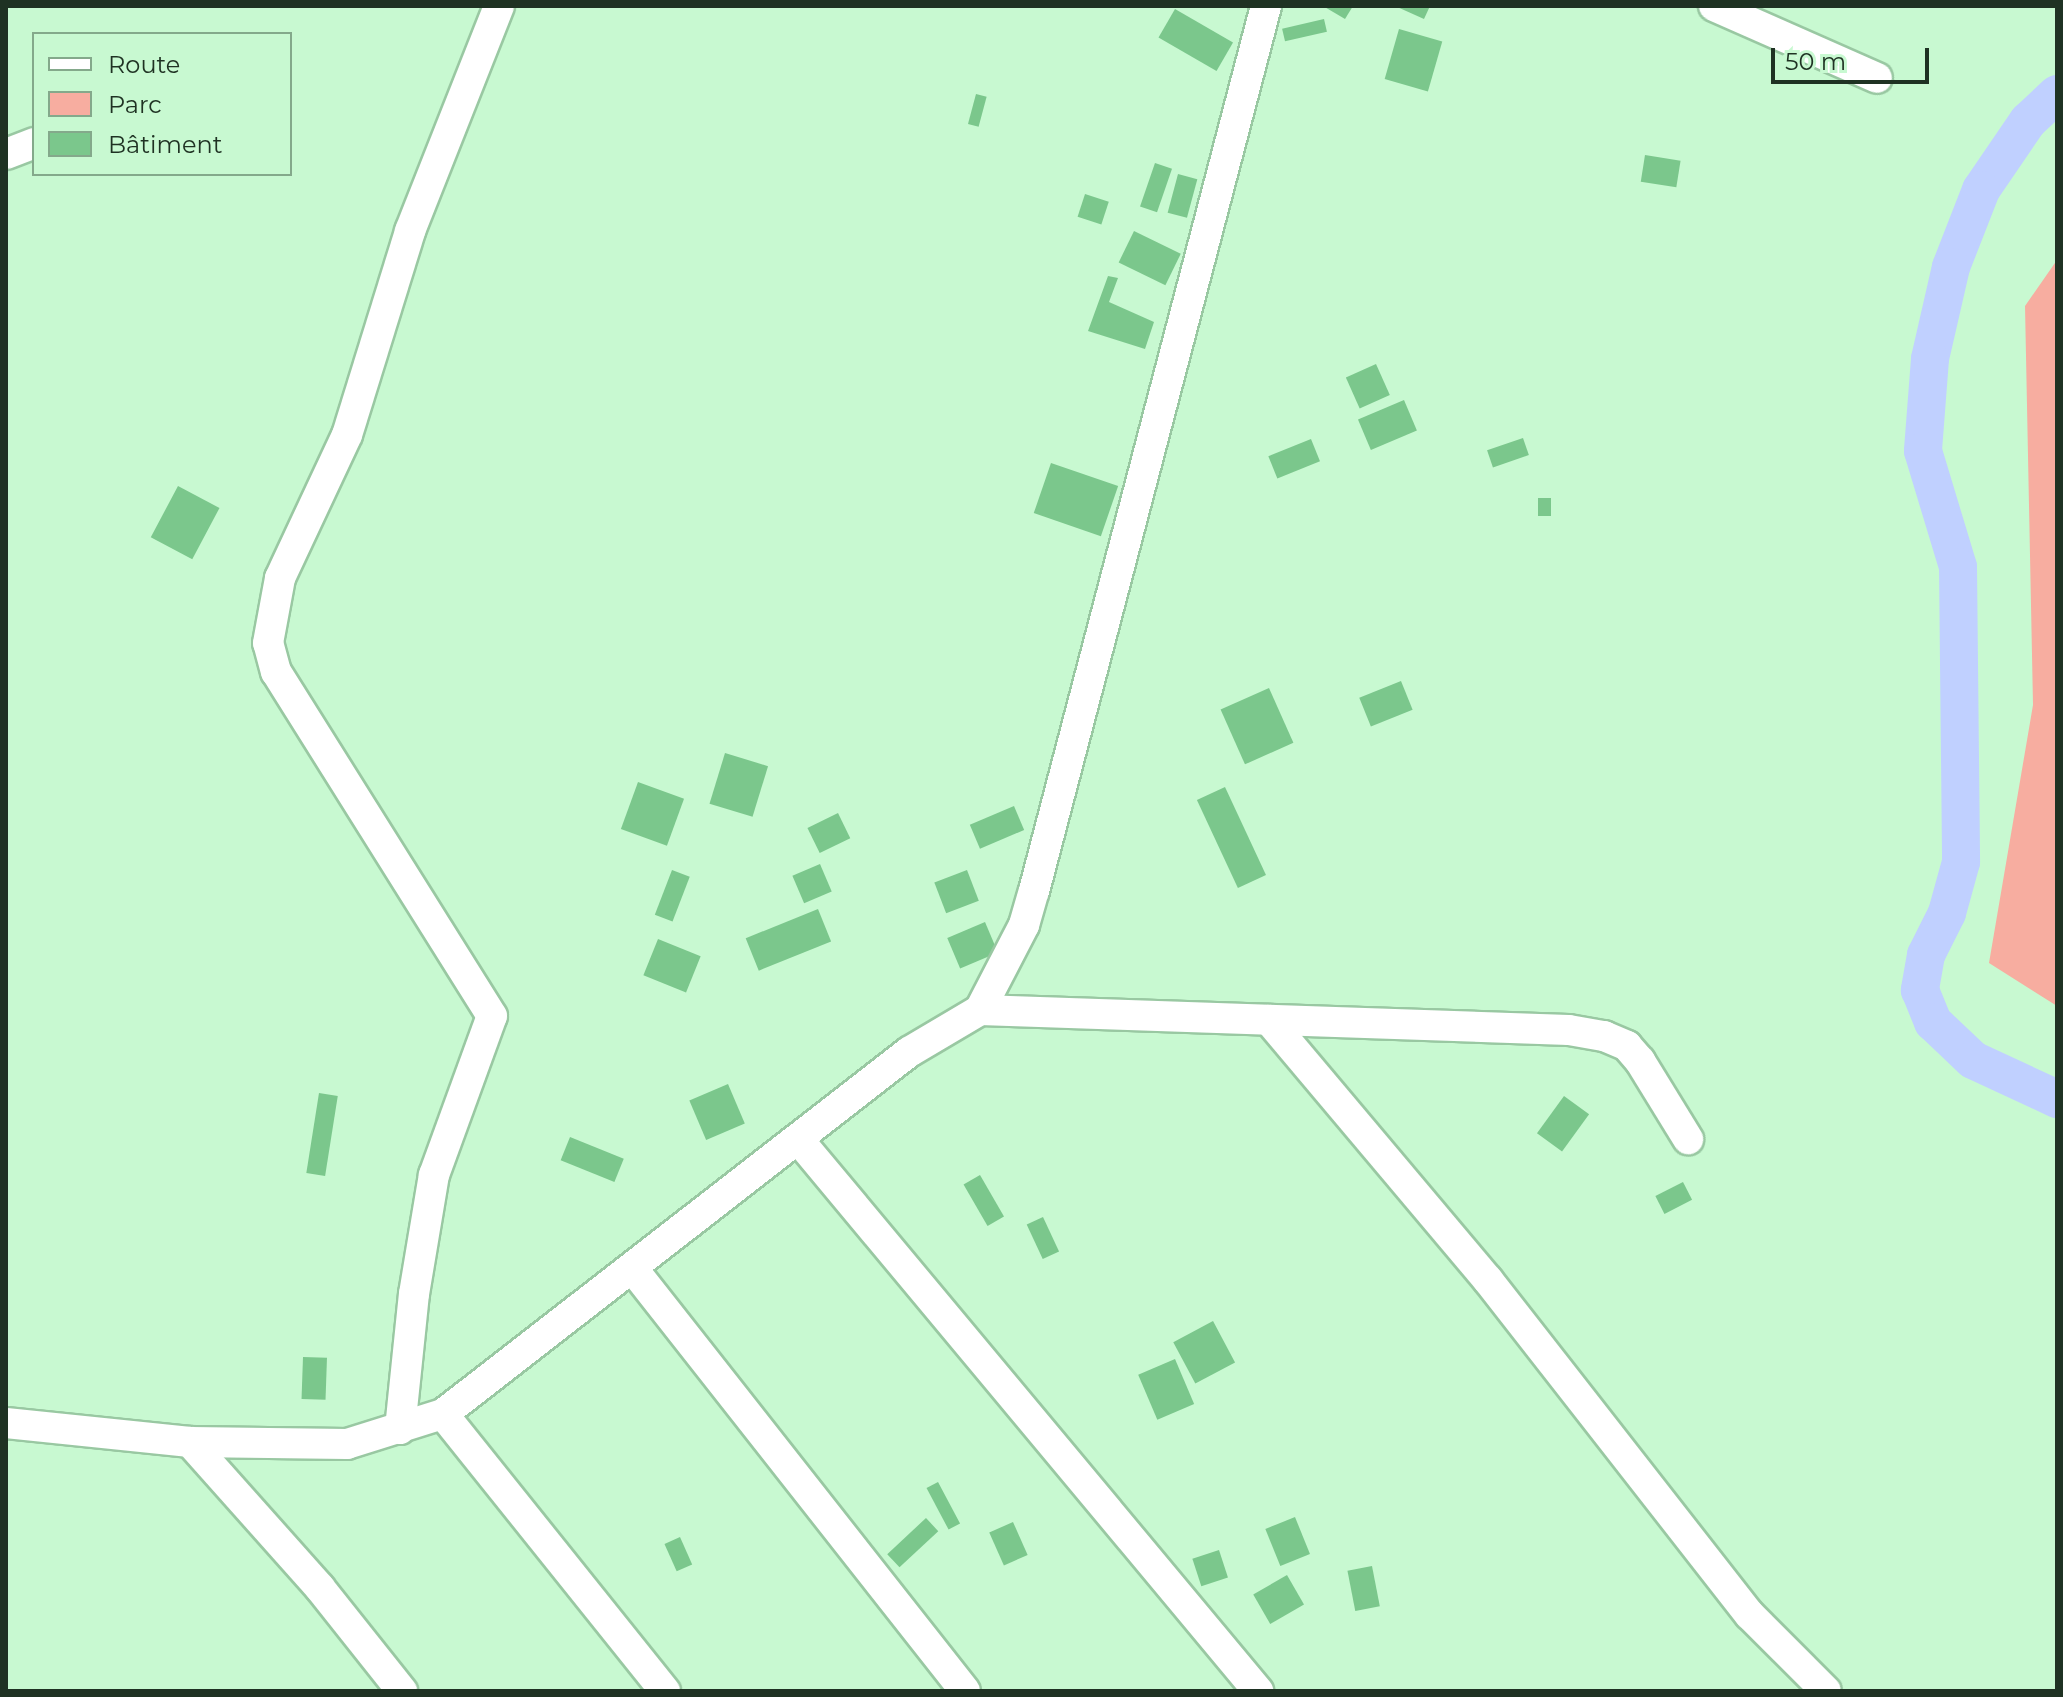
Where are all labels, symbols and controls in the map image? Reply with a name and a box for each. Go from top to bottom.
legend [32,32,292,176]
scale bar [1775,32,1933,82]
text: 50 m [1785,47,1846,76]
text: Route [108,50,180,79]
text: Parc [108,90,162,119]
text: Bâtiment [108,130,222,159]

